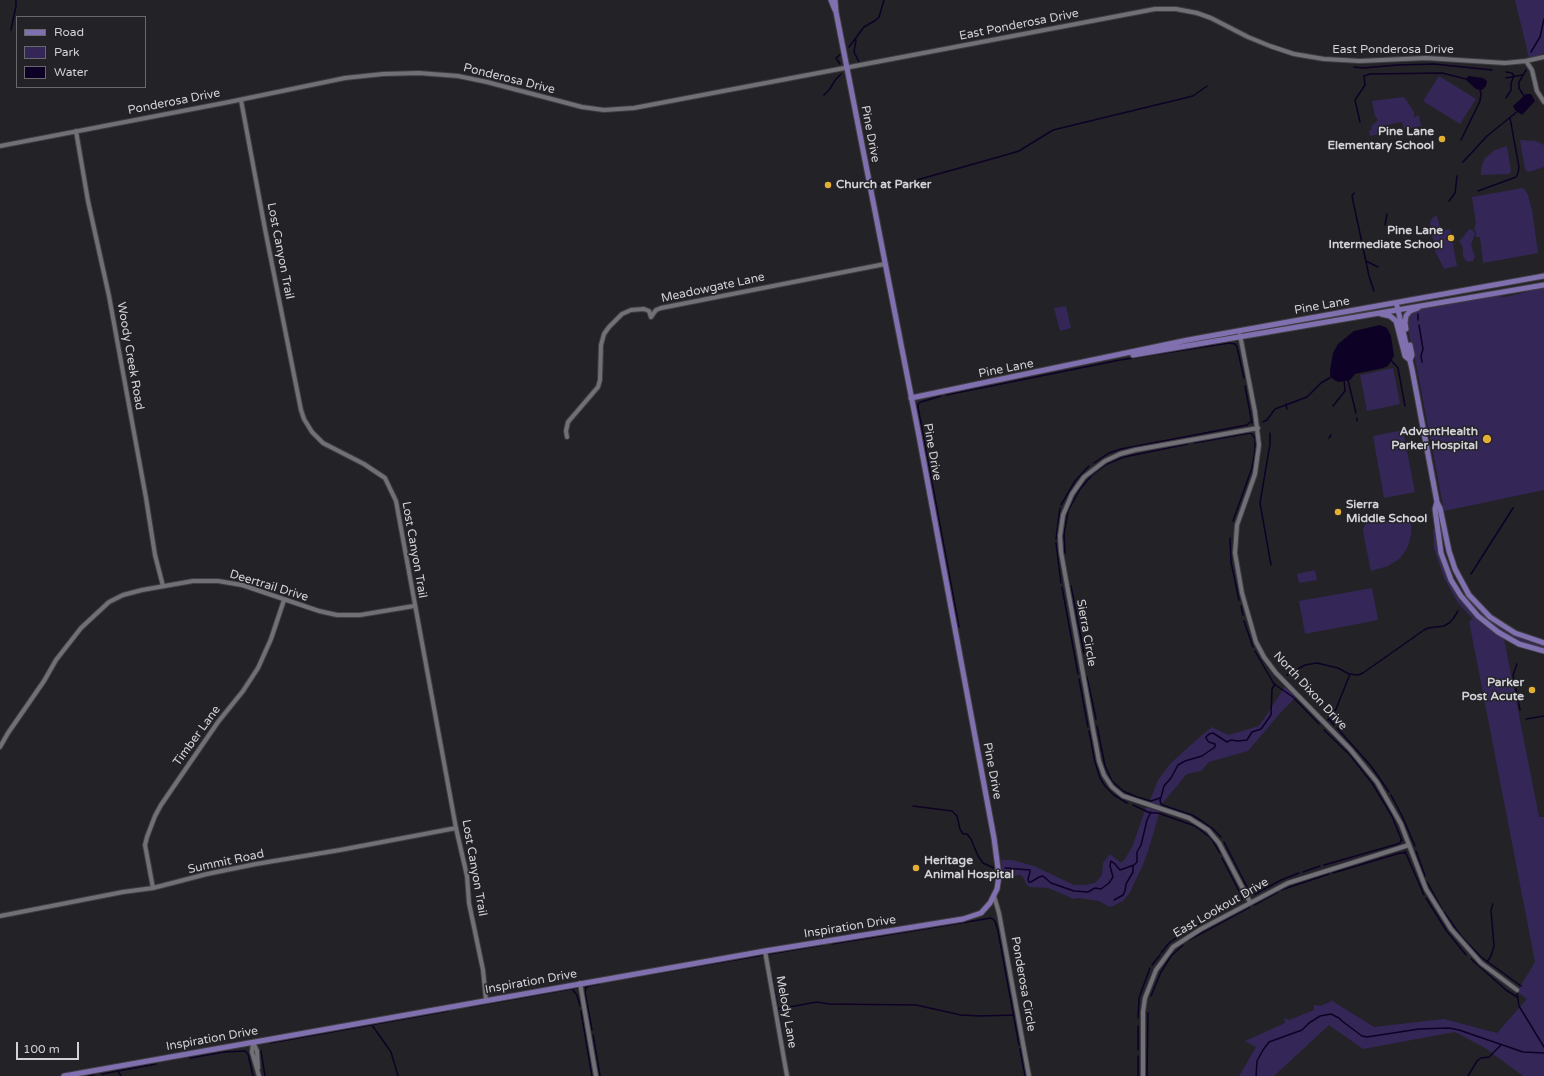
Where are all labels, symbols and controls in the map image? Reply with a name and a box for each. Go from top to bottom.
street label: East Ponderosa Drive [958,6,1080,44]
legend [16,16,146,88]
text: Road [54,25,84,39]
street label: East Ponderosa Drive [1332,43,1454,57]
text: Park [54,45,80,59]
street label: Ponderosa Drive [462,61,556,97]
text: Water [54,65,88,79]
street label: Ponderosa Drive [127,86,221,118]
street label: Pine Drive [857,104,883,164]
place label: Pine Lane Elementary School [1327,125,1434,153]
marker: Pine Lane Elementary School [1437,134,1447,144]
place label: Church at Parker [836,178,931,192]
marker: Church at Parker [823,180,833,190]
street label: Lost Canyon Trail [264,202,296,300]
place label: Pine Lane Intermediate School [1329,224,1443,252]
marker: Pine Lane Intermediate School [1446,233,1456,243]
street label: Meadowgate Lane [660,270,766,306]
street label: Pine Lane [1293,294,1351,318]
street label: Woody Creek Road [113,301,147,411]
street label: Pine Lane [977,357,1035,381]
street label: Pine Drive [920,422,944,482]
place label: AdventHealth Parker Hospital [1391,425,1478,453]
marker: AdventHealth Parker Hospital [1481,433,1493,445]
place label: Sierra Middle School [1346,498,1427,526]
street label: Lost Canyon Trail [398,501,430,599]
marker: Sierra Middle School [1333,507,1343,517]
street label: Deertrail Drive [228,567,310,605]
street label: Sierra Circle [1073,598,1099,668]
street label: North Dixon Drive [1270,649,1350,733]
place label: Parker Post Acute [1462,676,1524,704]
marker: Parker Post Acute [1527,685,1537,695]
street label: Timber Lane [170,703,224,769]
street label: Pine Drive [979,741,1005,801]
street label: Lost Canyon Trail [458,819,490,917]
street label: Summit Road [187,847,265,877]
place label: Heritage Animal Hospital [924,854,1014,882]
marker: Heritage Animal Hospital [911,863,921,873]
street label: East Lookout Drive [1171,875,1271,941]
street label: Inspiration Drive [803,913,897,941]
street label: Ponderosa Circle [1008,935,1038,1033]
street label: Inspiration Drive [484,967,578,997]
street label: Melody Lane [773,975,799,1049]
street label: Inspiration Drive [165,1024,259,1054]
scale bar [18,1034,81,1060]
text: 100 m [23,1042,60,1056]

